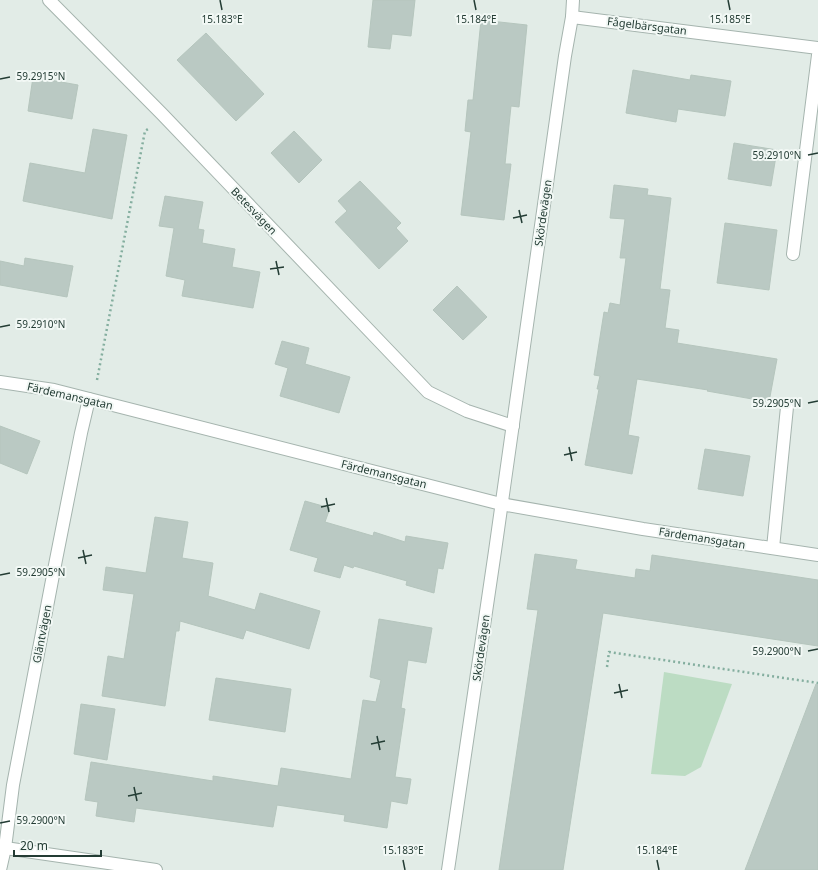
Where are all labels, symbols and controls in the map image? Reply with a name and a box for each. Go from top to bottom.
text: 15.183°E [201,12,243,26]
text: 15.184°E [455,12,497,26]
text: 15.185°E [709,12,751,26]
street label: Fågelbärsgatan [606,13,688,38]
text: 59.2915°N [17,69,65,83]
text: 59.2910°N [753,148,801,162]
street label: Skördevägen [530,179,555,247]
street label: Betesvägen [228,184,281,238]
text: 59.2910°N [17,317,65,331]
street label: Färdemansgatan [26,378,114,413]
text: 59.2905°N [753,396,801,410]
street label: Färdemansgatan [340,456,428,491]
street label: Färdemansgatan [658,523,747,552]
text: 59.2905°N [17,565,65,579]
street label: Gläntvägen [28,603,55,664]
street label: Skördevägen [468,614,493,682]
text: 59.2900°N [753,644,801,658]
text: 59.2900°N [17,813,65,827]
scale bar [14,832,101,858]
text: 20 m [20,837,48,854]
text: 15.183°E [382,843,424,857]
text: 15.184°E [636,843,678,857]

